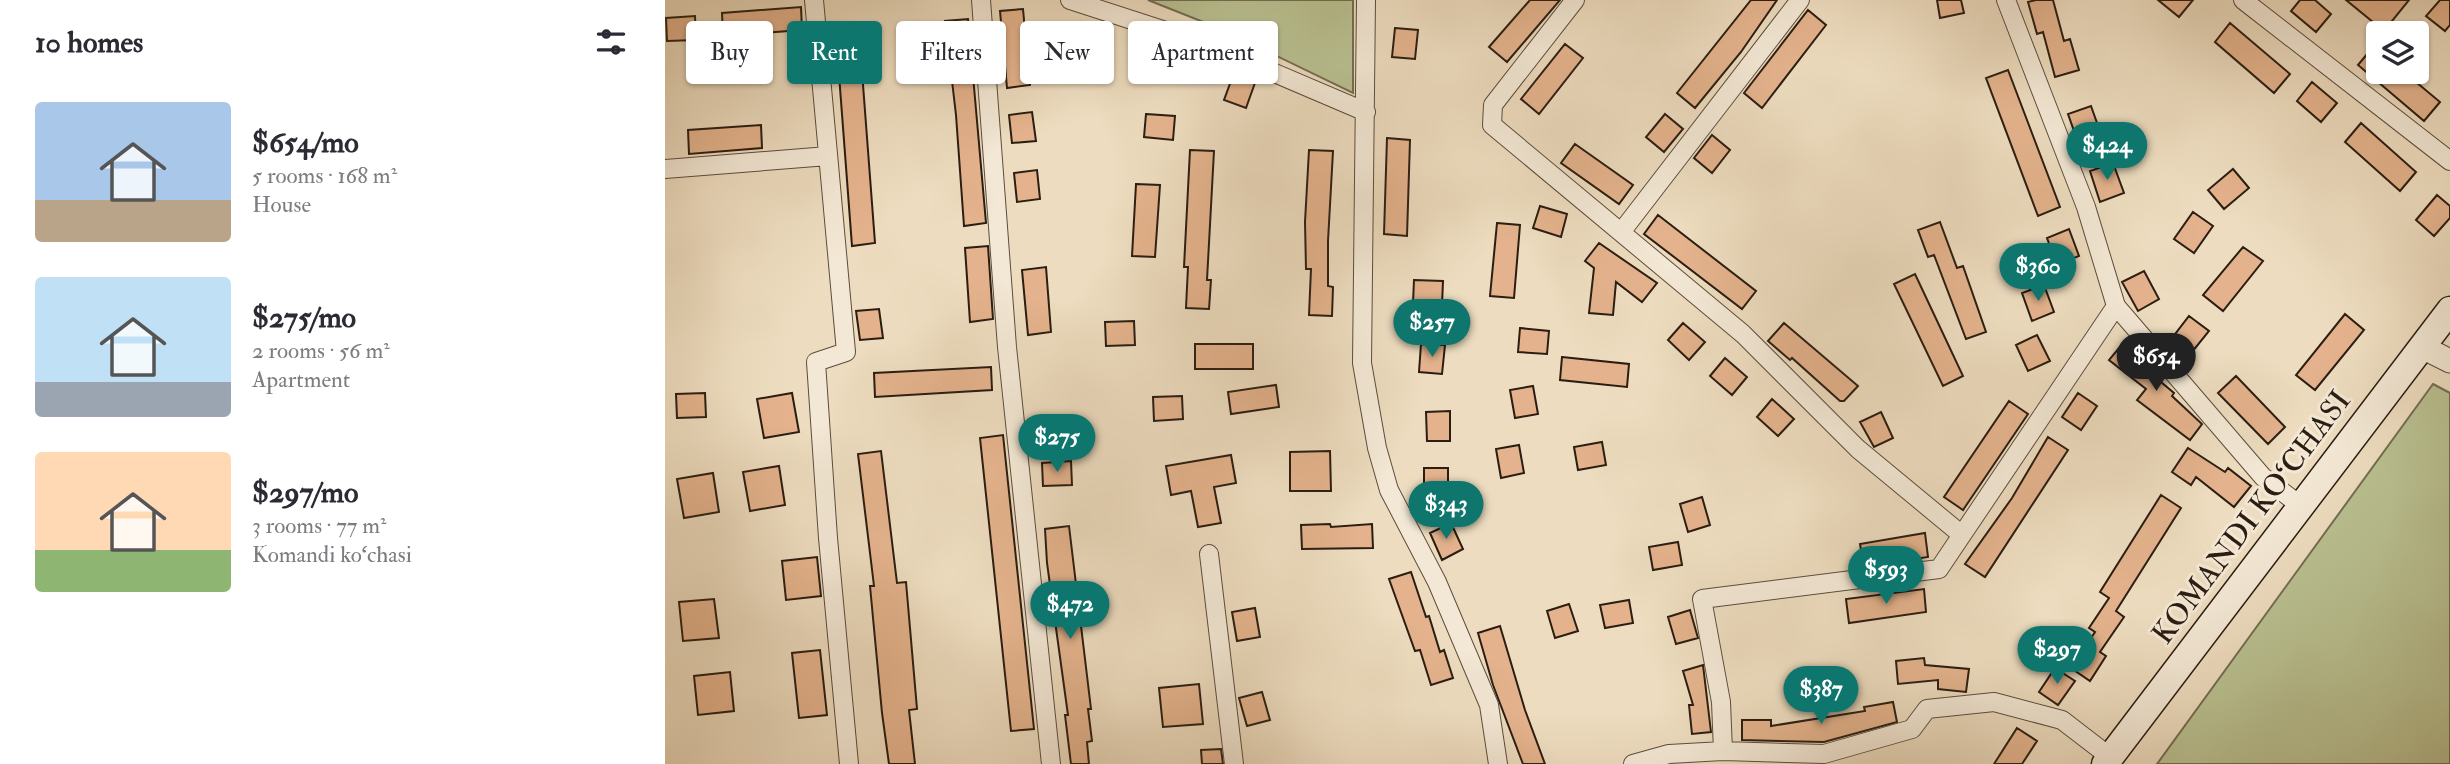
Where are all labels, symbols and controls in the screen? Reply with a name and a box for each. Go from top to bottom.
chip: Buy [686,21,773,84]
chip: Rent [787,21,882,84]
chip: Filters [896,21,1006,84]
chip: New [1020,21,1114,84]
chip: Apartment [1128,21,1278,84]
map controls [2366,21,2429,84]
button: layers [2366,21,2429,84]
icon: filters [592,23,630,61]
text: 10 homes [35,24,143,61]
pin: $424 [2066,122,2148,182]
text: $654/mo [252,124,359,161]
icon: home [91,130,175,214]
text: $424 [2082,130,2132,159]
text: 5 rooms · 168 m² [252,161,397,190]
text: House [252,190,311,219]
pin: $360 [1997,244,2079,303]
text: $360 [2015,251,2061,280]
text: $275/mo [252,299,356,336]
pin: $257 [1391,300,1473,359]
icon: home [91,305,175,389]
text: $257 [1409,307,1455,336]
pin: $654 [2115,334,2197,393]
text: 2 rooms · 56 m² [252,336,390,365]
text: $654 [2133,341,2179,370]
text: Apartment [252,365,350,394]
street label: KOMANDI KO‘CHASI [2144,383,2359,651]
pin: $275 [1016,414,1098,474]
text: $275 [1034,422,1080,451]
text: $297/mo [252,474,358,511]
icon: home [91,480,175,564]
pin: $343 [1405,482,1487,541]
text: $343 [1424,489,1468,518]
text: 3 rooms · 77 m² [252,511,387,540]
text: Komandi ko‘chasi [252,540,412,569]
pin: $593 [1845,546,1927,606]
text: $593 [1864,554,1908,583]
pin: $472 [1029,582,1111,641]
text: $472 [1046,589,1094,618]
pin: $297 [2016,626,2098,686]
text: $297 [2033,634,2081,663]
pin: $387 [1780,666,1862,726]
text: $387 [1799,674,1843,703]

